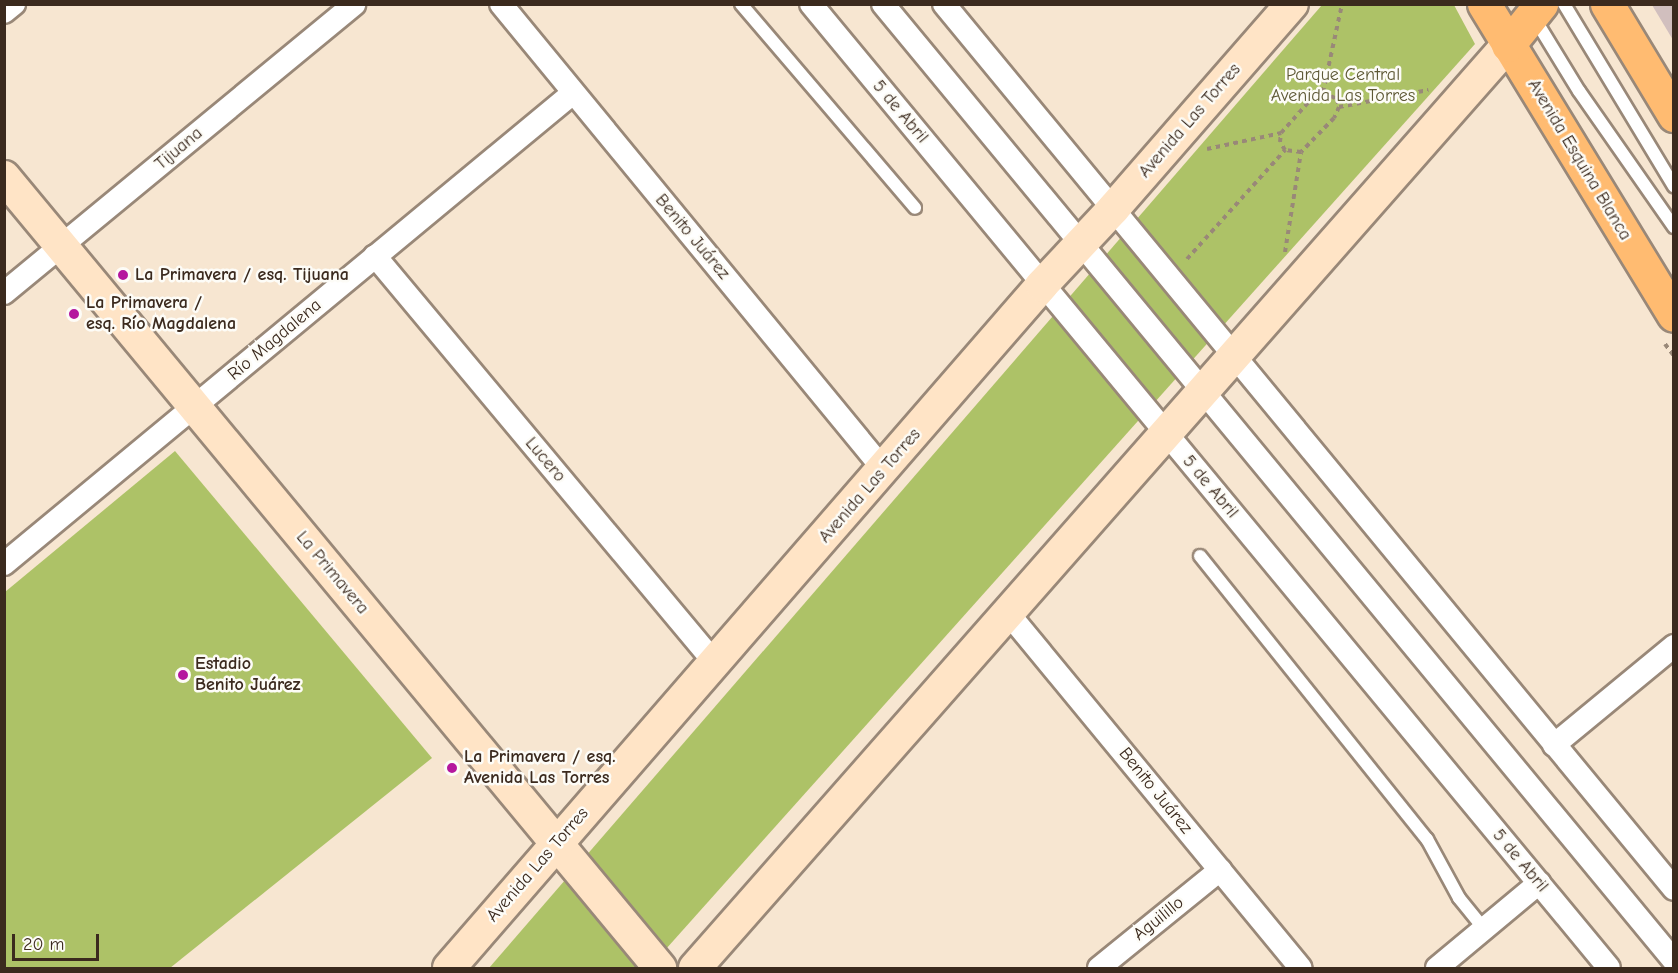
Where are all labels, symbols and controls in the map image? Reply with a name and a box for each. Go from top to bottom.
street label: Avenida Las Torres [1134,59,1246,183]
park label: Parque Central Avenida Las Torres [1271,65,1415,107]
street label: 5 de Abril [867,76,933,148]
street label: Avenida Esquina Blanca [1522,76,1636,244]
street label: Tijuana [151,123,207,175]
street label: Benito Juárez [650,190,734,284]
place label: La Primavera / esq. Tijuana [135,264,349,286]
marker: La Primavera / esq. Tijuana [116,268,130,282]
place label: La Primavera / esq. Río Magdalena [86,293,236,336]
street label: Río Magdalena [224,295,326,385]
marker: La Primavera / esq. Río Magdalena [67,307,81,321]
street label: Avenida Las Torres [814,424,926,548]
street label: Lucero [520,433,570,487]
street label: 5 de Abril [1177,451,1243,523]
street label: La Primavera [291,527,373,619]
place label: Estadio Benito Juárez [195,654,300,696]
marker: Estadio Benito Juárez [176,668,190,682]
street label: Benito Juárez [1114,744,1196,838]
place label: La Primavera / esq. Avenida Las Torres [464,747,616,789]
marker: La Primavera / esq. Avenida Las Torres [445,761,459,775]
street label: Avenida Las Torres [482,803,594,927]
street label: 5 de Abril [1487,825,1553,897]
street label: Aguilillo [1129,892,1189,946]
scale bar [15,922,102,960]
text: 20 m [23,934,64,955]

